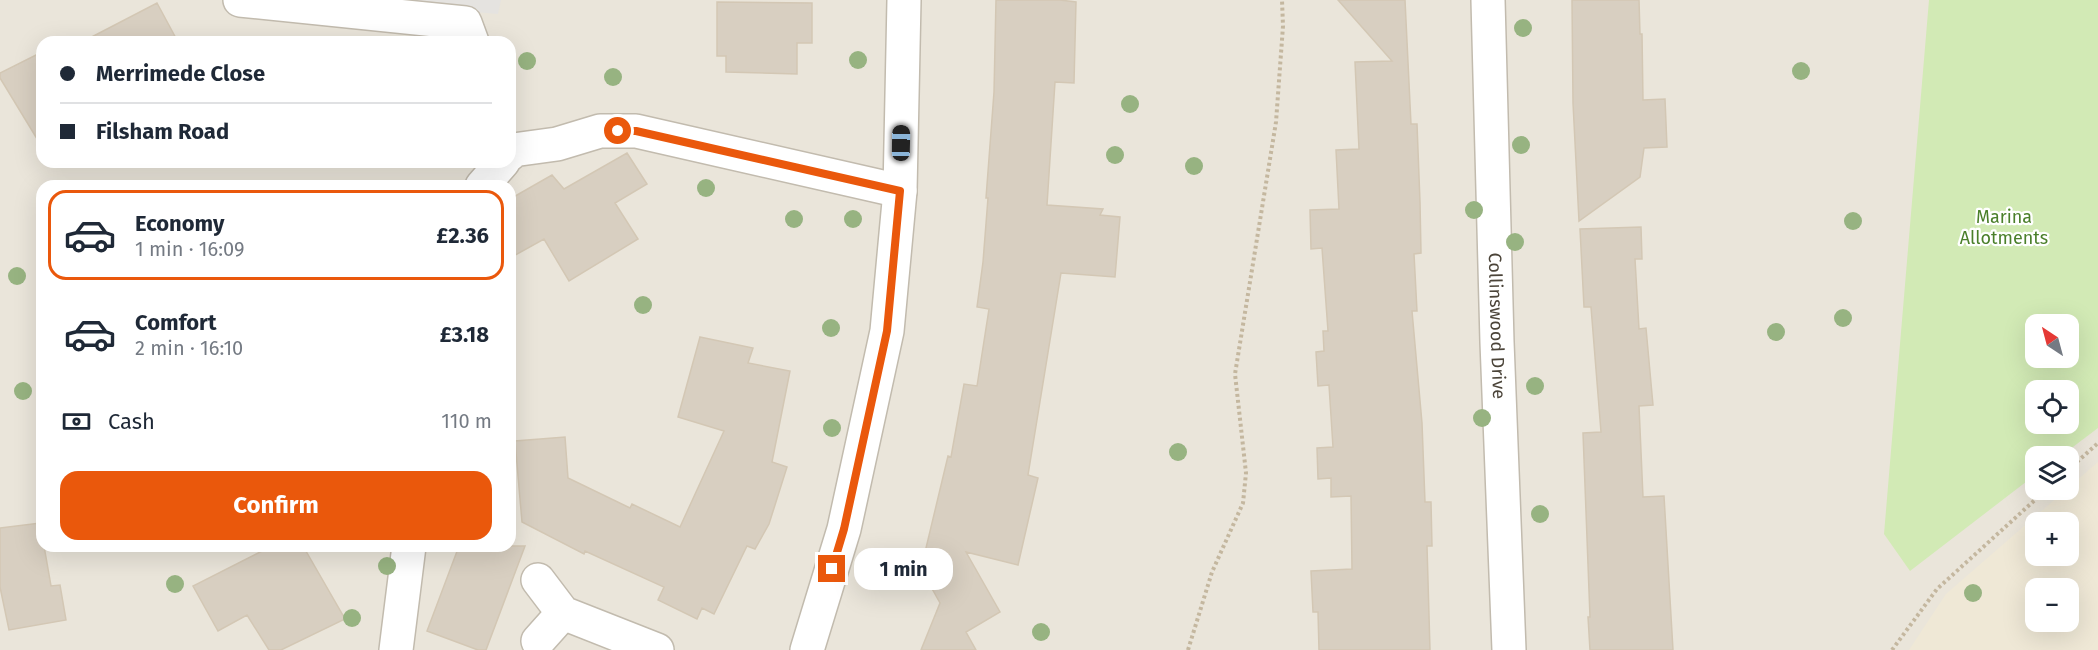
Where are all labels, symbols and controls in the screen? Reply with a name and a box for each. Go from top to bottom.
text: Merrimede Close [96,60,265,87]
route start [604,117,631,144]
text: Filsham Road [96,118,229,145]
car [892,125,910,161]
park label: Marina Allotments [1960,206,2048,249]
icon: car [63,208,117,262]
text: Economy [135,210,224,237]
text: £2.36 [436,222,489,249]
text: 1 min · 16:09 [135,237,244,261]
street label: Collinswood Drive [1484,252,1510,399]
icon: car [63,307,117,361]
text: Comfort [135,309,216,336]
north arrow [2025,314,2079,368]
map controls [2025,314,2079,632]
text: £3.18 [440,321,489,348]
text: 2 min · 16:10 [135,336,243,360]
button: locate [2025,380,2079,434]
icon: cash [60,405,93,438]
text: Cash [108,408,155,435]
text: 110 m [441,409,492,433]
button: layers [2025,446,2079,500]
button: Confirm [60,471,492,540]
button: + [2025,512,2079,566]
callout: 1 min [853,548,952,590]
route end [818,555,845,582]
text: 1 min [879,557,928,581]
button: − [2025,578,2079,632]

